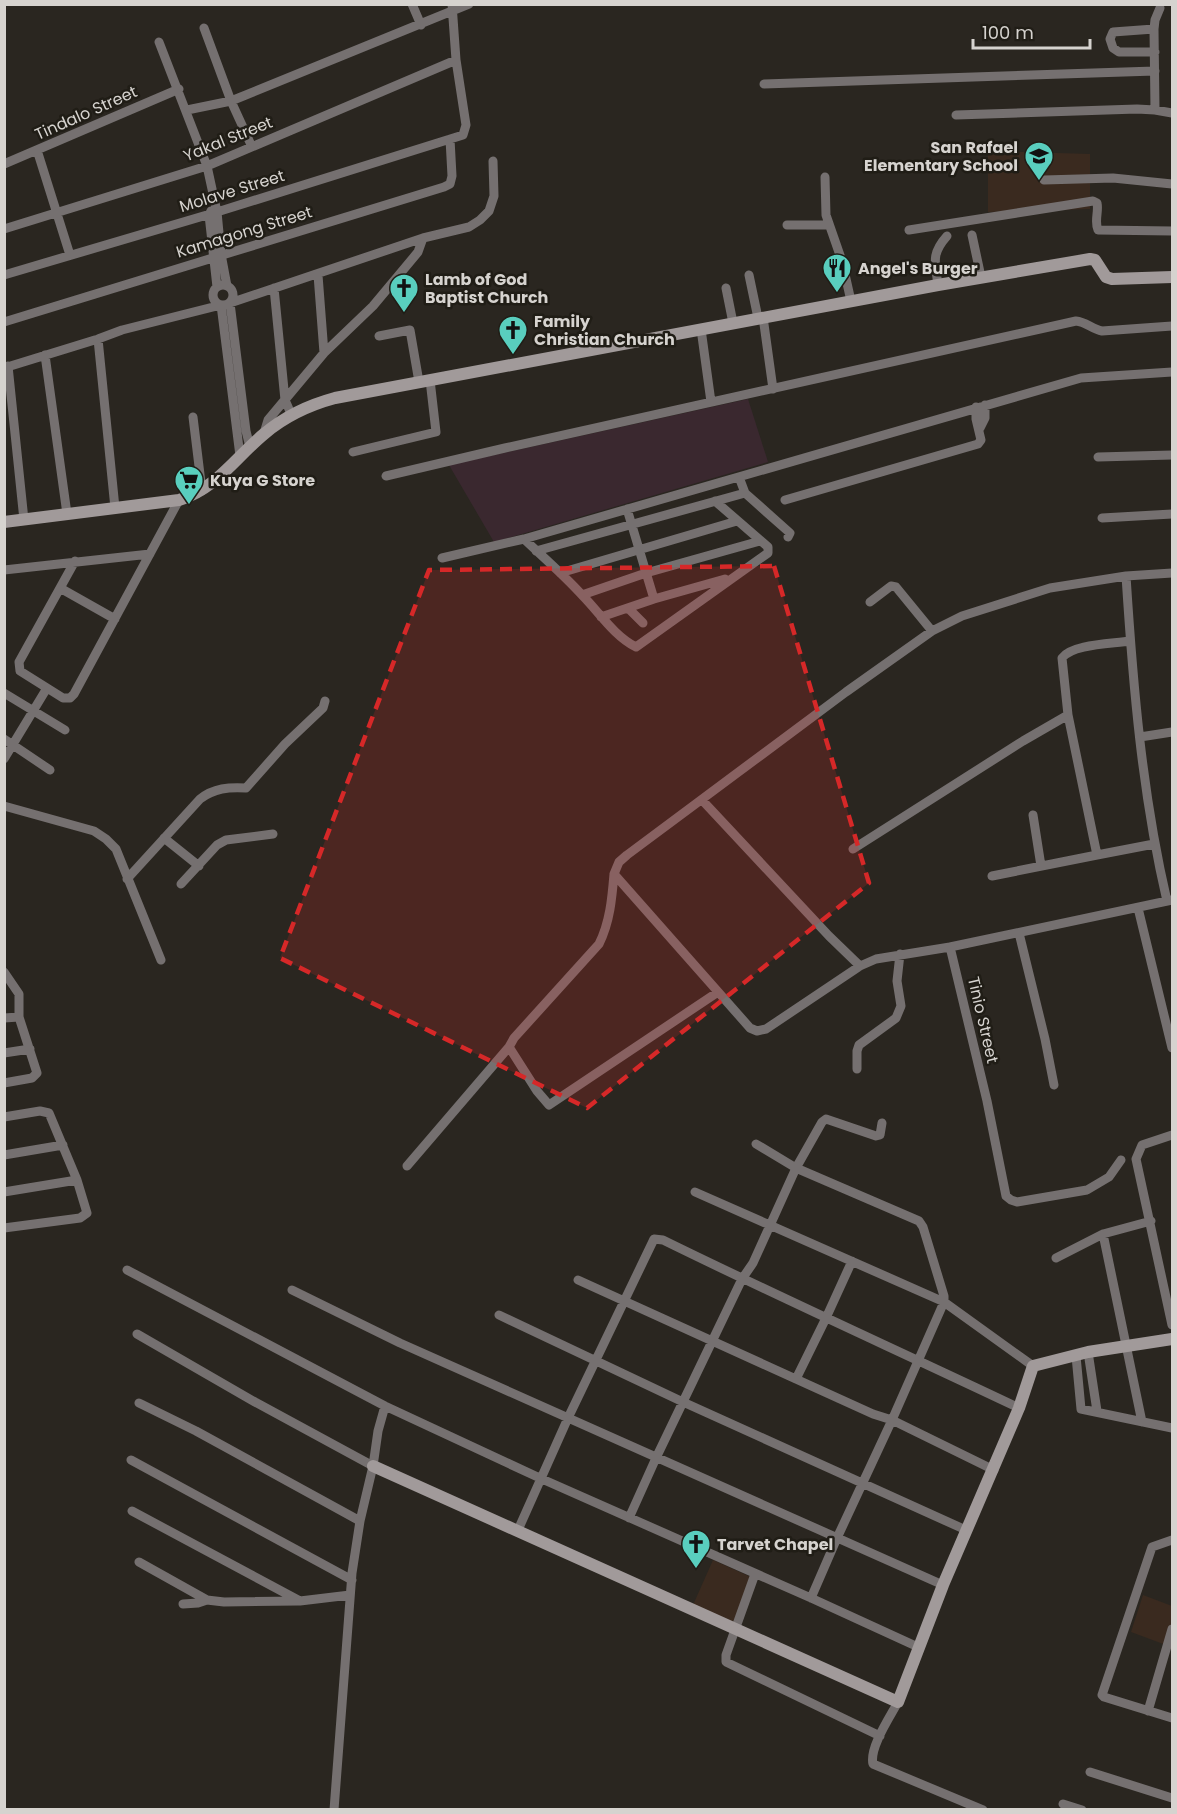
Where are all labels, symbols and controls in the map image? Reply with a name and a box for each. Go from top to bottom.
scale bar [973,12,1090,50]
text: 100 m [982,20,1034,45]
street label: Tindalo Street [31,80,141,146]
street label: Yakal Street [180,111,276,167]
place label: San Rafael Elementary School [864,136,1018,177]
school or university icon: San Rafael Elementary School [1023,140,1055,182]
street label: Molave Street [177,164,288,218]
street label: Kamagong Street [173,200,315,264]
restaurant icon: Angel's Burger [821,252,853,294]
place label: Angel's Burger [858,257,978,280]
place label: Lamb of God Baptist Church [425,268,548,309]
church icon: Lamb of God Baptist Church [388,272,420,314]
place label: Family Christian Church [534,310,675,351]
church icon: Family Christian Church [497,314,529,356]
supermarket icon: Kuya G Store [173,464,205,506]
place label: Kuya G Store [210,469,315,492]
street label: Tinio Street [962,974,1004,1066]
church icon: Tarvet Chapel [680,1528,712,1570]
place label: Tarvet Chapel [717,1533,833,1556]

